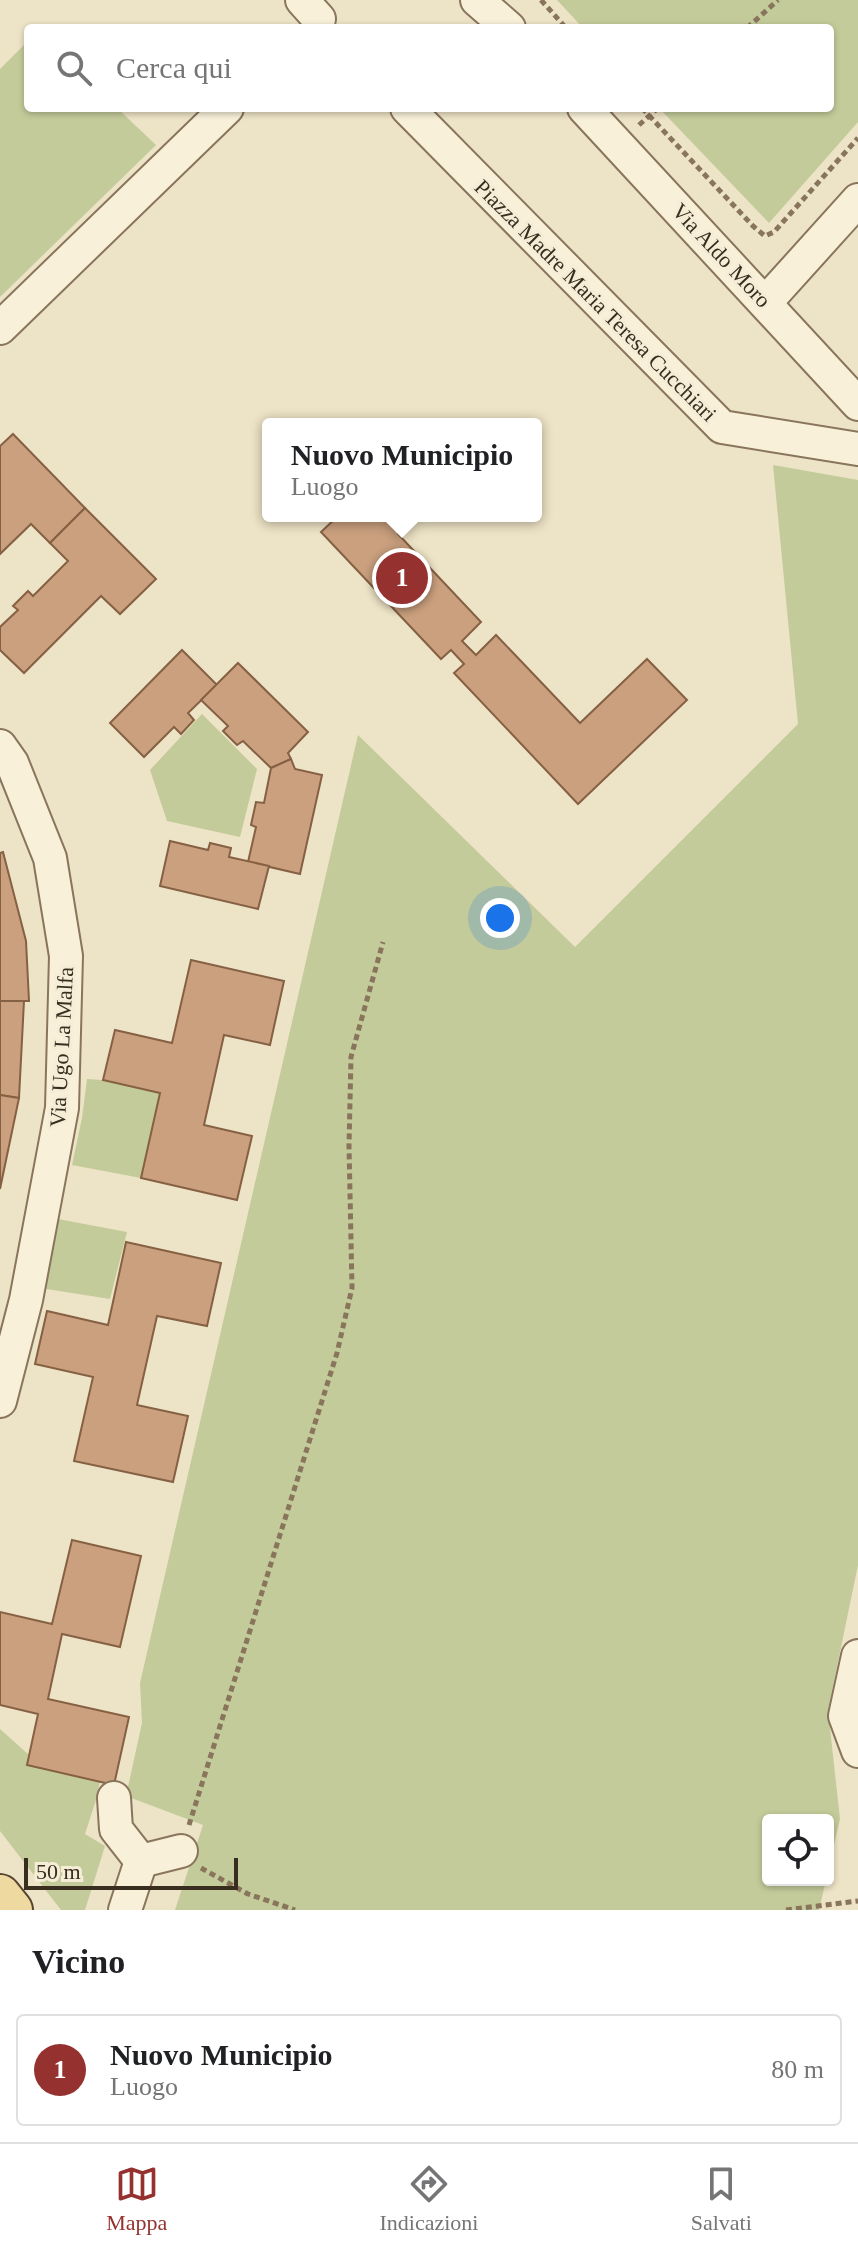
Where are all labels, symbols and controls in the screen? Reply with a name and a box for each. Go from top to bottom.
search box [24,24,834,112]
icon: search [52,46,96,90]
text: Cerca qui [116,51,232,84]
street label: Piazza Madre Maria Teresa Cucchiari [470,174,722,426]
street label: Via Aldo Moro [667,198,776,313]
popup [262,418,542,522]
text: Nuovo Municipio [291,438,513,471]
text: Luogo [291,472,359,501]
pin: 1 [376,548,428,608]
your location [480,898,520,938]
street label: Via Ugo La Malfa [45,966,78,1128]
map controls [762,1814,834,1886]
button: locate [762,1814,834,1886]
scale bar [24,1854,238,1890]
text: 50 m [36,1859,81,1884]
text: Vicino [32,1943,125,1980]
text: Nuovo Municipio [110,2038,333,2071]
text: 1 [54,2055,67,2084]
text: 80 m [771,2055,824,2084]
text: Luogo [110,2072,178,2101]
tab: Mappa [106,2162,167,2236]
tab: Indicazioni [379,2162,478,2236]
tab: Salvati [691,2162,752,2236]

